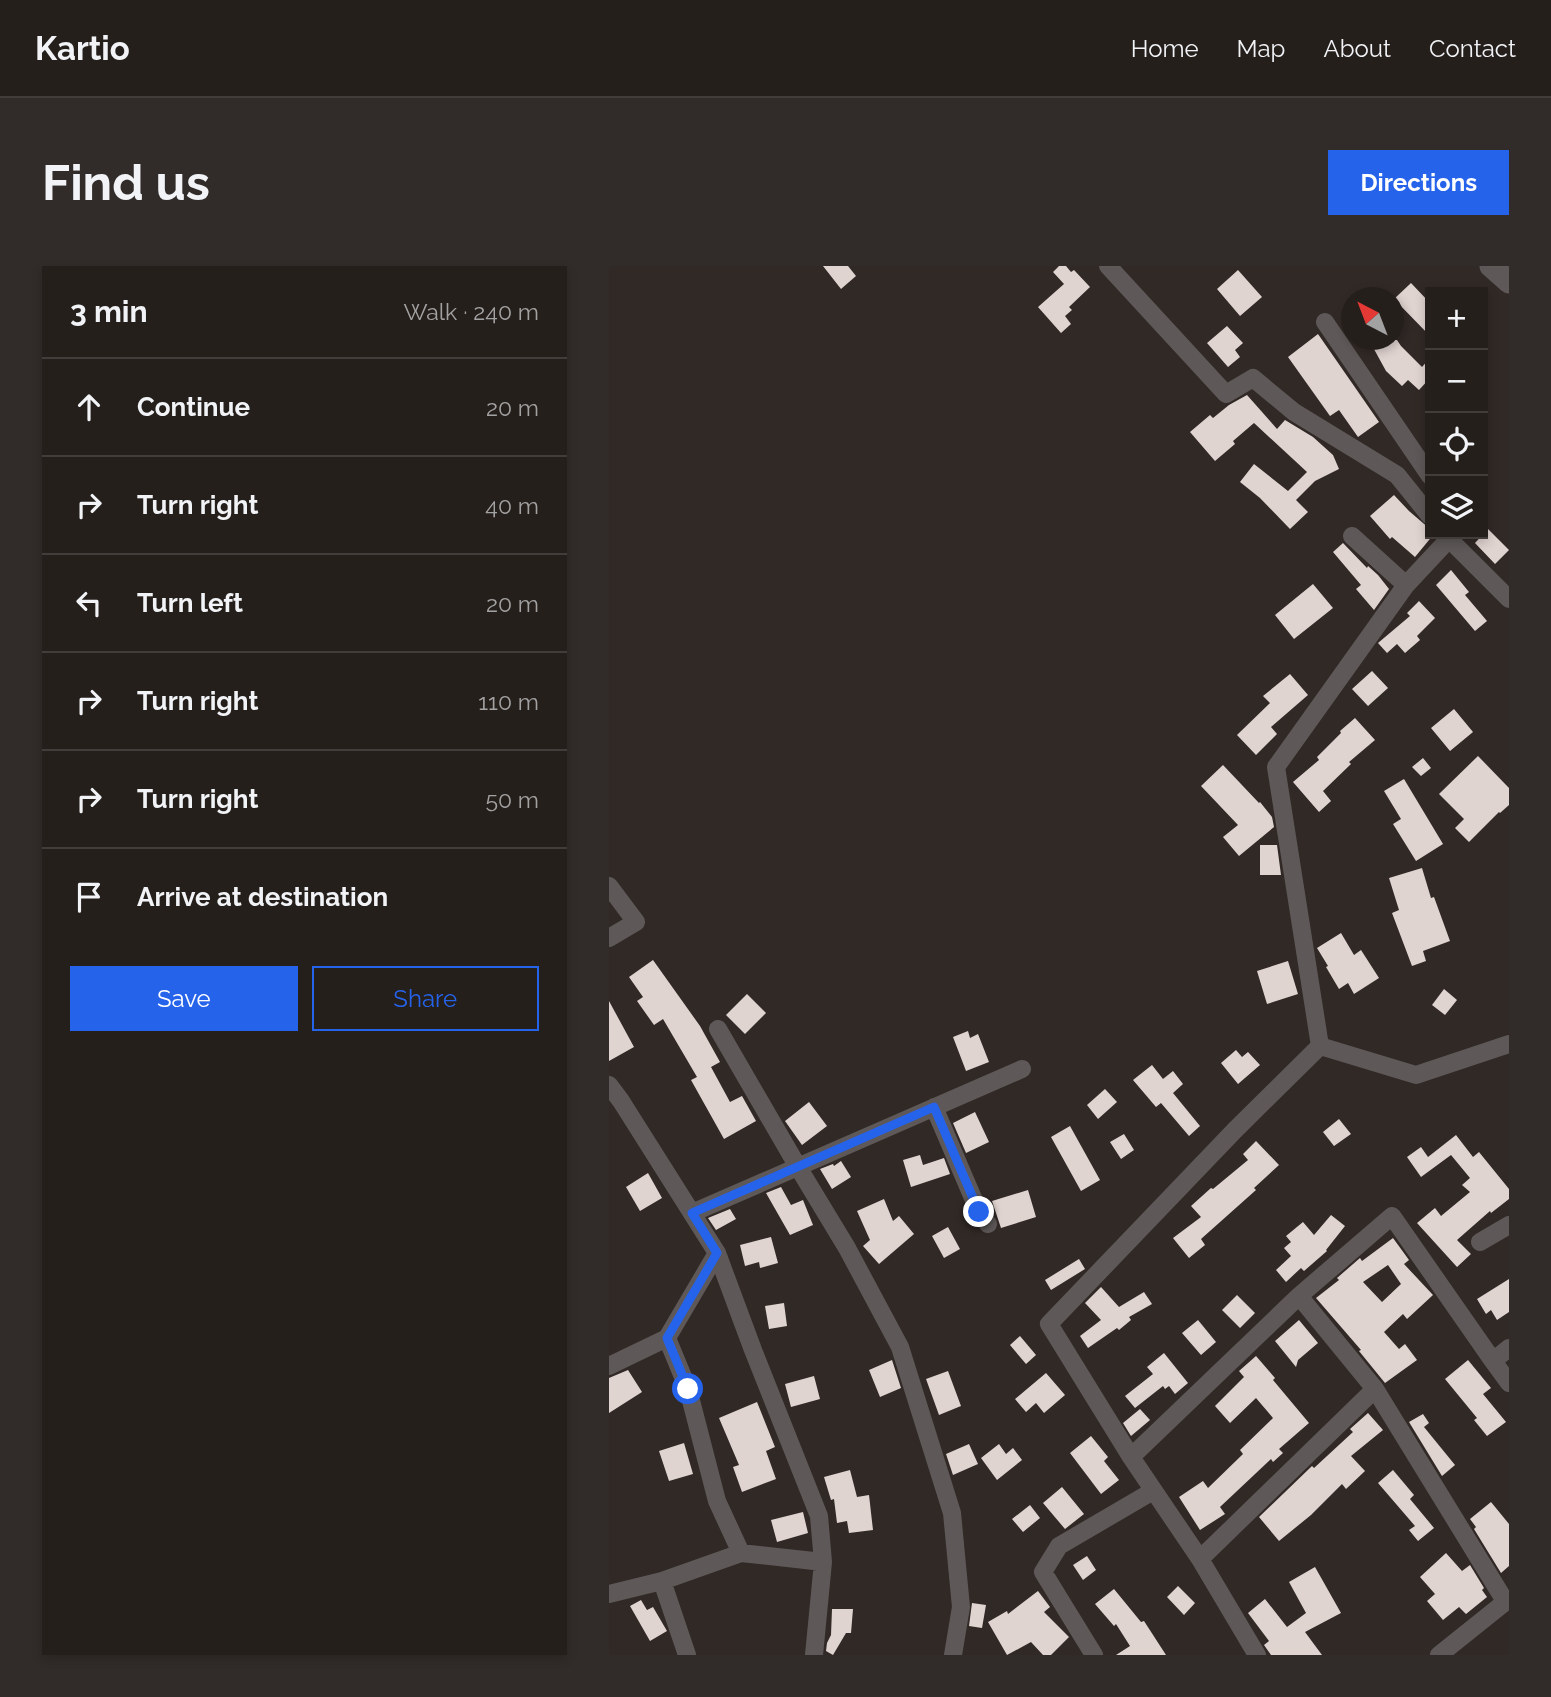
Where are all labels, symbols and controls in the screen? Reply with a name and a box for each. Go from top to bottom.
text: Kartio [35,29,130,68]
text: Home [1131,34,1199,63]
text: Map [1237,34,1285,63]
text: About [1323,34,1391,63]
text: Contact [1429,34,1516,63]
button: Directions [1328,150,1509,215]
text: Find us [42,154,210,211]
north arrow [1341,287,1404,350]
map controls [1425,287,1488,539]
button: + [1425,287,1488,350]
text: 3 min [70,294,148,329]
text: Walk · 240 m [403,298,539,325]
button: − [1425,350,1488,413]
icon: ahead [70,388,108,426]
text: Continue [137,392,250,422]
text: 20 m [486,394,539,421]
button: locate [1425,413,1488,476]
button: layers [1425,476,1488,539]
icon: right [70,486,108,524]
text: Turn right [137,490,258,520]
text: 40 m [485,492,539,519]
icon: left [70,584,108,622]
text: Turn left [137,588,243,618]
text: 20 m [486,590,539,617]
icon: right [70,682,108,720]
text: Turn right [137,686,258,716]
text: 110 m [478,688,539,715]
icon: right [70,780,108,818]
text: Turn right [137,784,258,814]
text: 50 m [485,786,539,813]
icon: arrive [70,878,108,916]
text: Arrive at destination [137,882,388,912]
button: Save [70,966,298,1031]
button: Share [312,966,539,1031]
route end [963,1196,994,1227]
route start [672,1373,703,1404]

